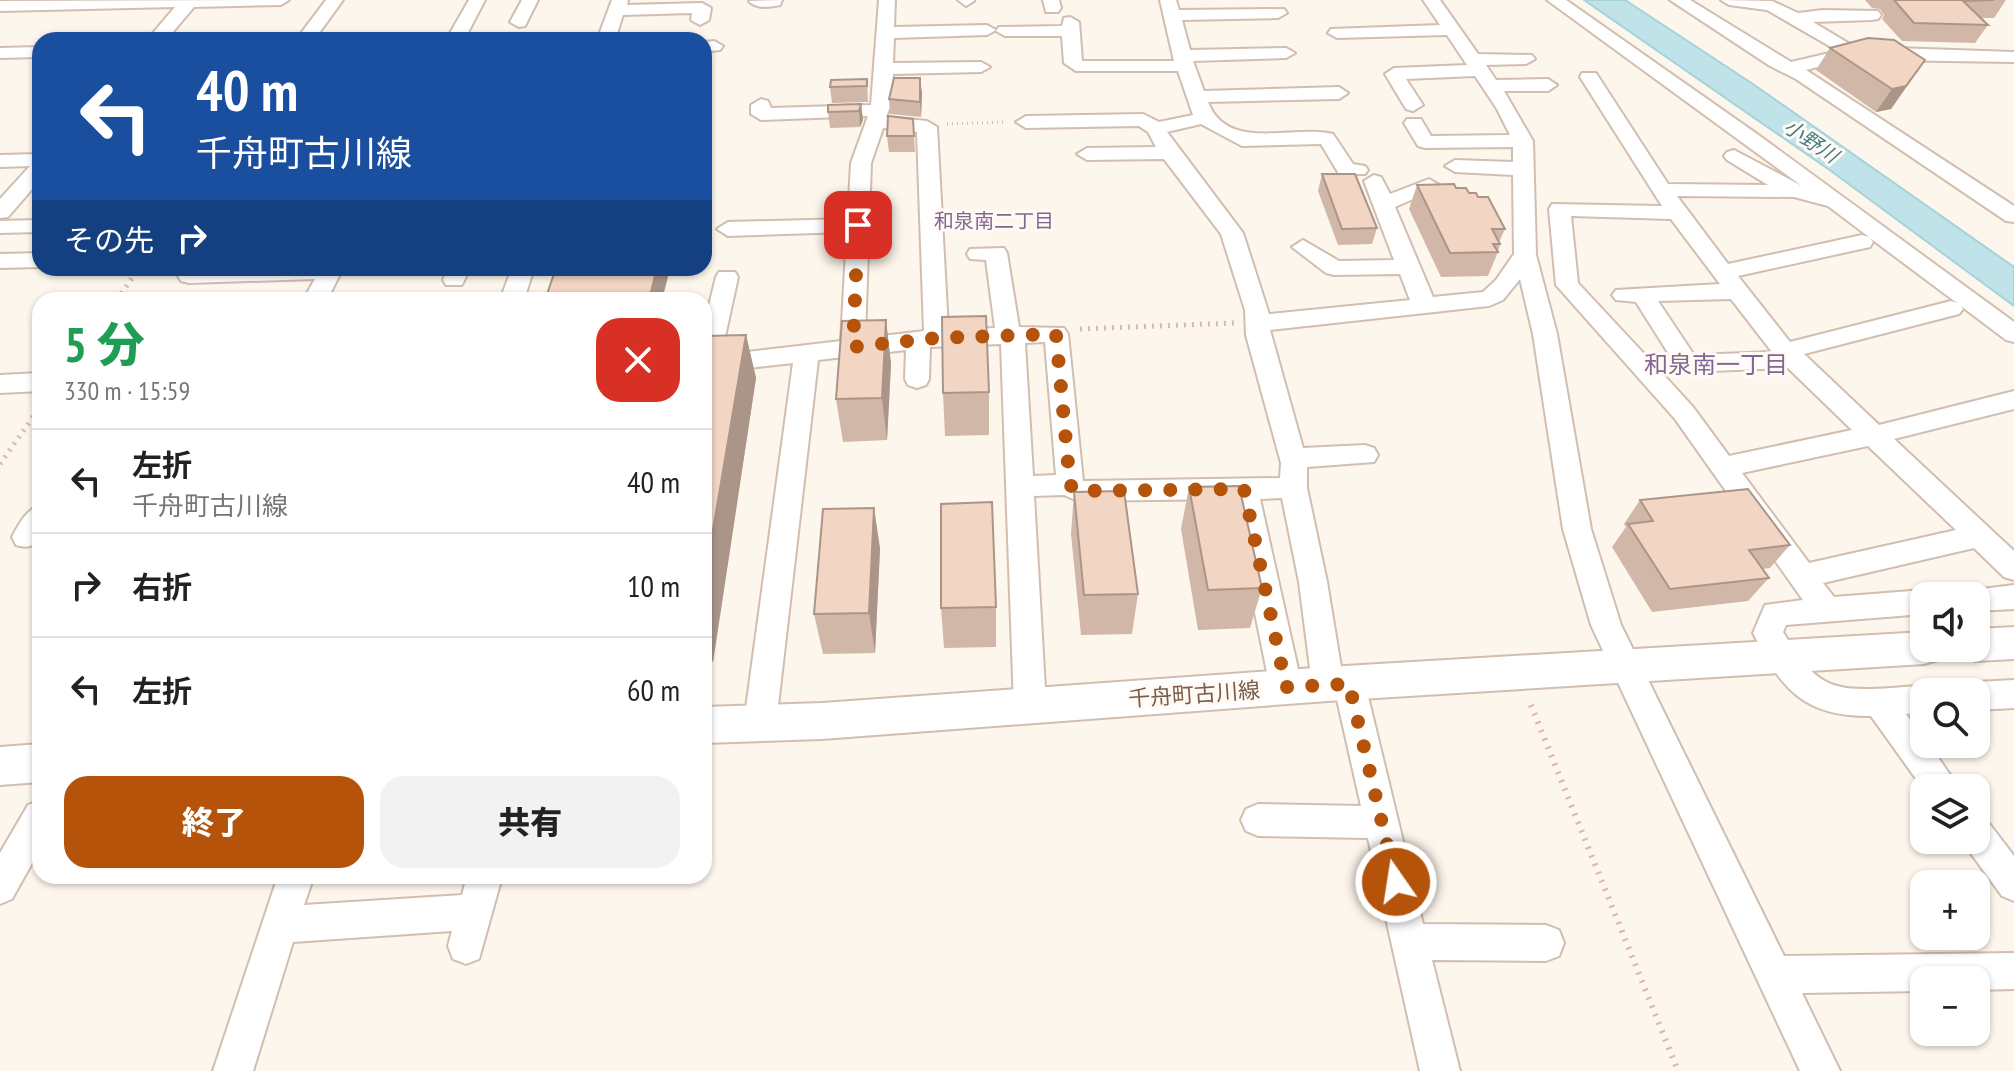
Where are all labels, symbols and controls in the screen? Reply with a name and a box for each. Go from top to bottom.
text: 40 m [196,54,298,126]
icon: left [64,64,168,168]
water label: 小野川 [1779,113,1845,170]
text: 千舟町古川線 [196,129,412,176]
pin [824,191,892,259]
icon: arrive [836,203,880,247]
district label: 和泉南二丁目 [934,208,1054,234]
icon: right [170,216,214,260]
text: その先 [64,220,154,259]
text: 5 分 [64,313,145,375]
button: close [596,318,680,402]
district label: 和泉南一丁目 [1644,349,1788,380]
text: 330 m · 15:59 [64,374,190,407]
text: 左折 [132,445,192,484]
icon: left [64,459,108,503]
text: 40 m [627,462,680,501]
text: 千舟町古川線 [132,489,288,522]
icon: right [64,563,108,607]
text: 10 m [627,566,680,605]
text: 右折 [132,567,192,606]
map controls [1910,582,1990,1046]
button: sound [1910,582,1990,662]
icon: left [64,667,108,711]
text: 60 m [627,670,680,709]
text: 左折 [132,671,192,710]
street label: 千舟町古川線 [1127,675,1261,713]
button: search [1910,678,1990,758]
button: layers [1910,774,1990,854]
button: 終了 [64,776,364,868]
button: 共有 [380,776,680,868]
position arrow [1354,840,1438,924]
button: + [1910,870,1990,950]
button: − [1910,966,1990,1046]

